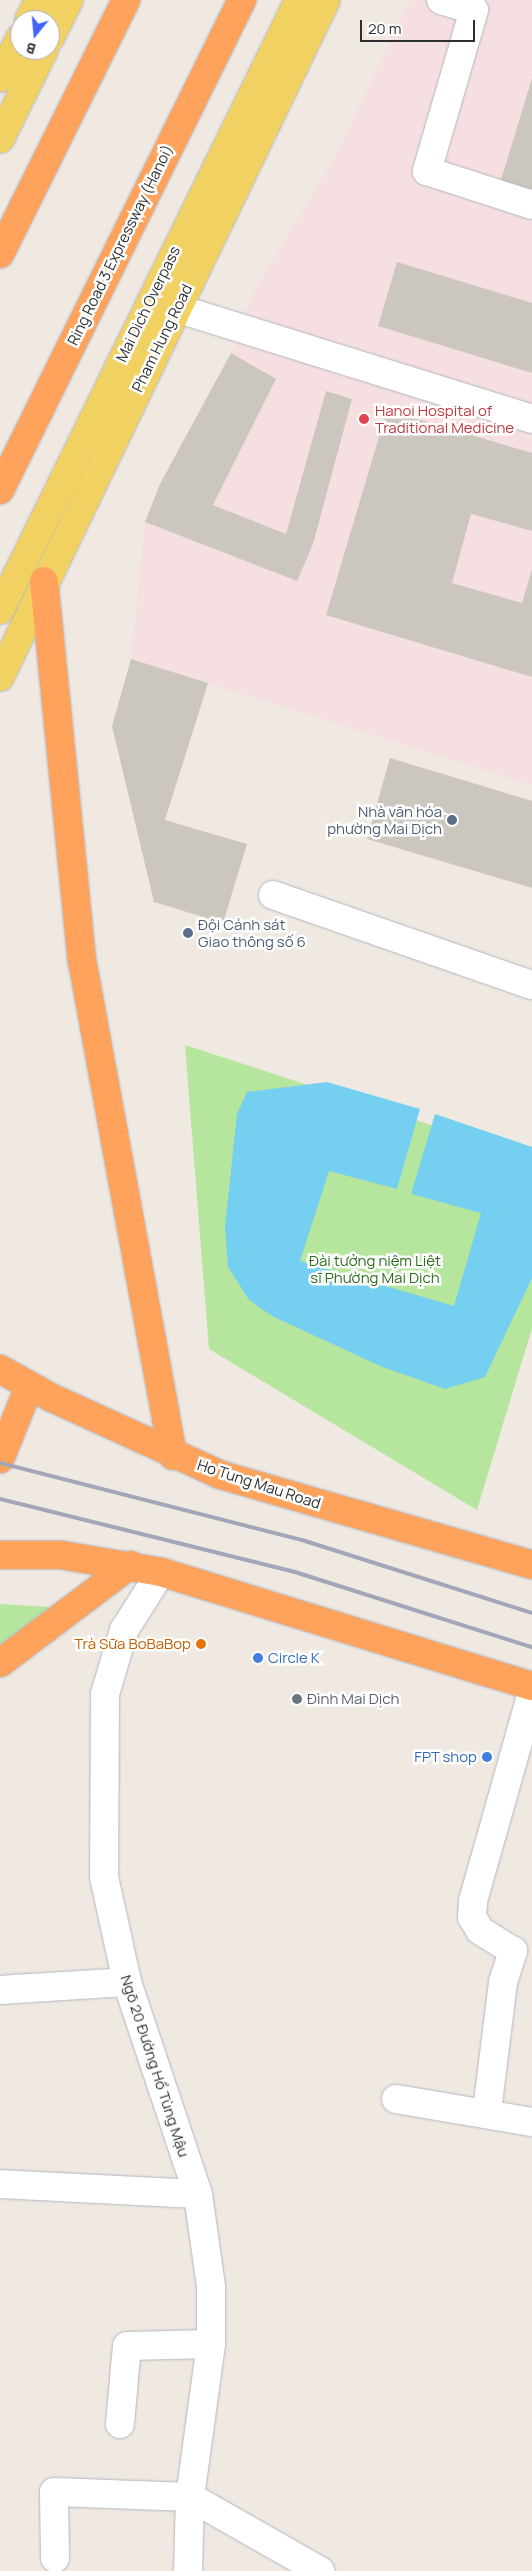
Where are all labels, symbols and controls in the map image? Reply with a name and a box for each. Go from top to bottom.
north arrow [10,10,60,60]
scale bar [362,10,477,42]
text: 20 m [368,18,401,39]
text: B [24,38,38,59]
street label: Ring Road 3 Expressway (Hanoi) [63,142,177,348]
street label: Mai Dich Overpass [112,243,184,365]
street label: Pham Hung Road [128,281,196,395]
place label: Hanoi Hospital of Traditional Medicine [375,401,514,436]
marker: Hanoi Hospital of Traditional Medicine [357,412,371,426]
place label: Nhà văn hóa phường Mai Dịch [327,802,442,837]
marker: Nhà văn hóa phường Mai Dịch [446,814,458,826]
place label: Đội Cảnh sát Giao thông số 6 [198,915,306,950]
marker: Đội Cảnh sát Giao thông số 6 [182,927,194,939]
park label: Đài tưởng niệm Liệt sĩ Phường Mai Dịch [309,1251,441,1286]
street label: Ho Tung Mau Road [195,1456,323,1512]
place label: Trà Sữa BoBaBop [74,1635,191,1653]
marker: Trà Sữa BoBaBop [195,1638,207,1650]
place label: Circle K [268,1649,320,1667]
marker: Circle K [252,1652,264,1664]
place label: Đình Mai Dịch [307,1690,400,1708]
marker: Đình Mai Dịch [291,1693,303,1705]
place label: FPT shop [414,1748,477,1766]
marker: FPT shop [481,1751,493,1763]
street label: Ngõ 20 Đường Hồ Tùng Mậu [117,1973,193,2159]

